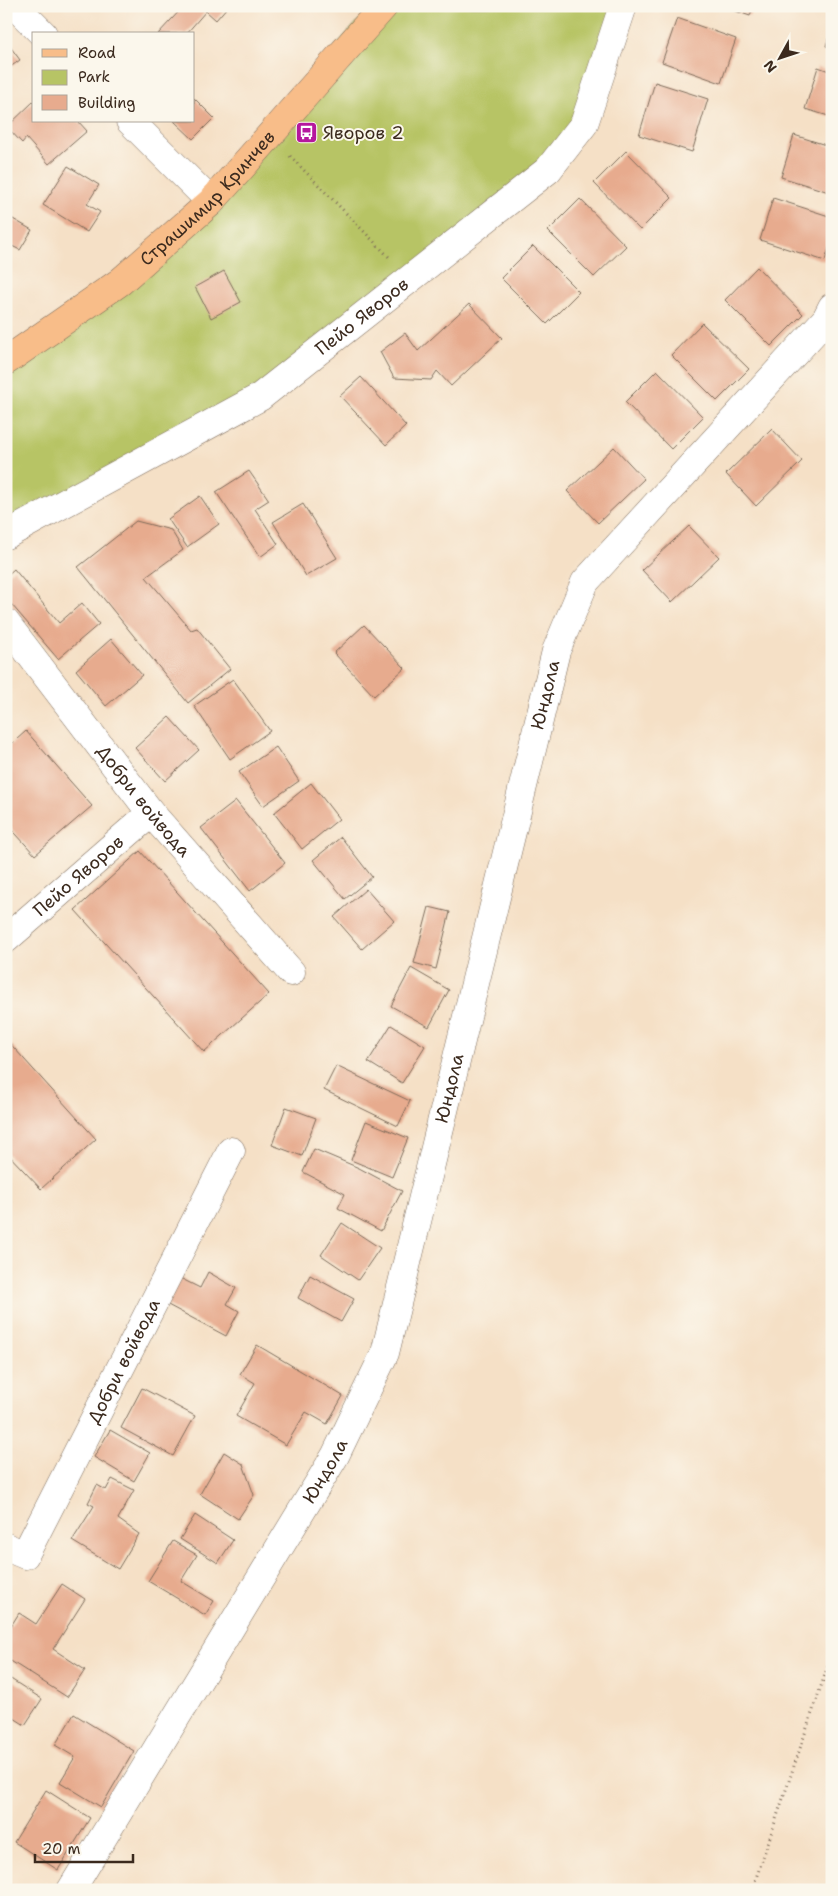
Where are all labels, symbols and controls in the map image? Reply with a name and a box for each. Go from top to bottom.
legend [32,32,195,122]
north arrow [756,32,806,82]
text: Road [78,43,116,63]
text: N [760,56,781,76]
text: Park [78,67,110,87]
text: Building [78,93,135,113]
bus stop icon: Яворов 2 [295,121,319,145]
place label: Яворов 2 [323,121,404,145]
street label: Страшимир Кринчев [135,125,281,271]
street label: Пейо Яворов [310,272,414,361]
street label: Юндола [525,658,565,732]
street label: Добри войвода [91,740,196,862]
street label: Пейо Яворов [28,830,129,922]
street label: Юндола [429,1051,470,1125]
street label: Добри войвода [82,1295,166,1428]
street label: Юндола [297,1435,353,1508]
scale bar [35,1831,132,1863]
text: 20 m [42,1839,81,1859]

